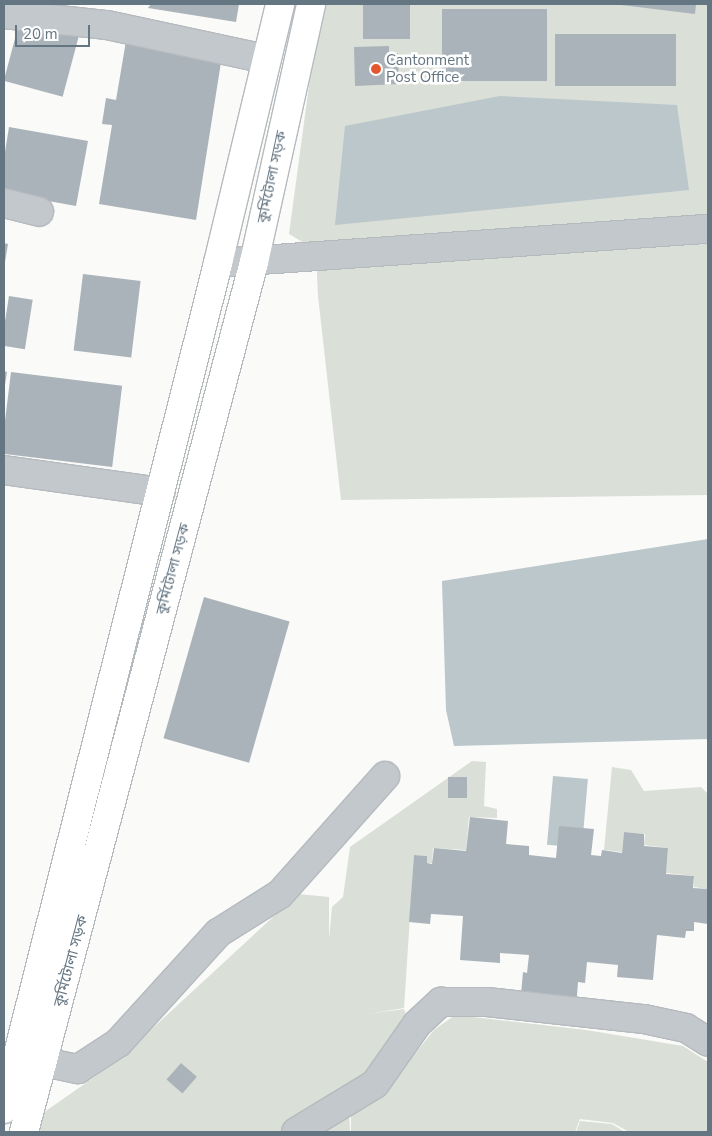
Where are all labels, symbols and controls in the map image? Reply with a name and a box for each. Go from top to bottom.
scale bar [18,15,92,47]
text: 20 m [23,24,58,44]
place label: Cantonment Post Office [386,51,469,86]
marker: Cantonment Post Office [370,63,382,75]
street label: কুর্মিটোলা সড়ক [253,129,291,225]
street label: কুর্মিটোলা সড়ক [152,521,194,617]
street label: কুর্মিটোলা সড়ক [50,913,92,1009]

